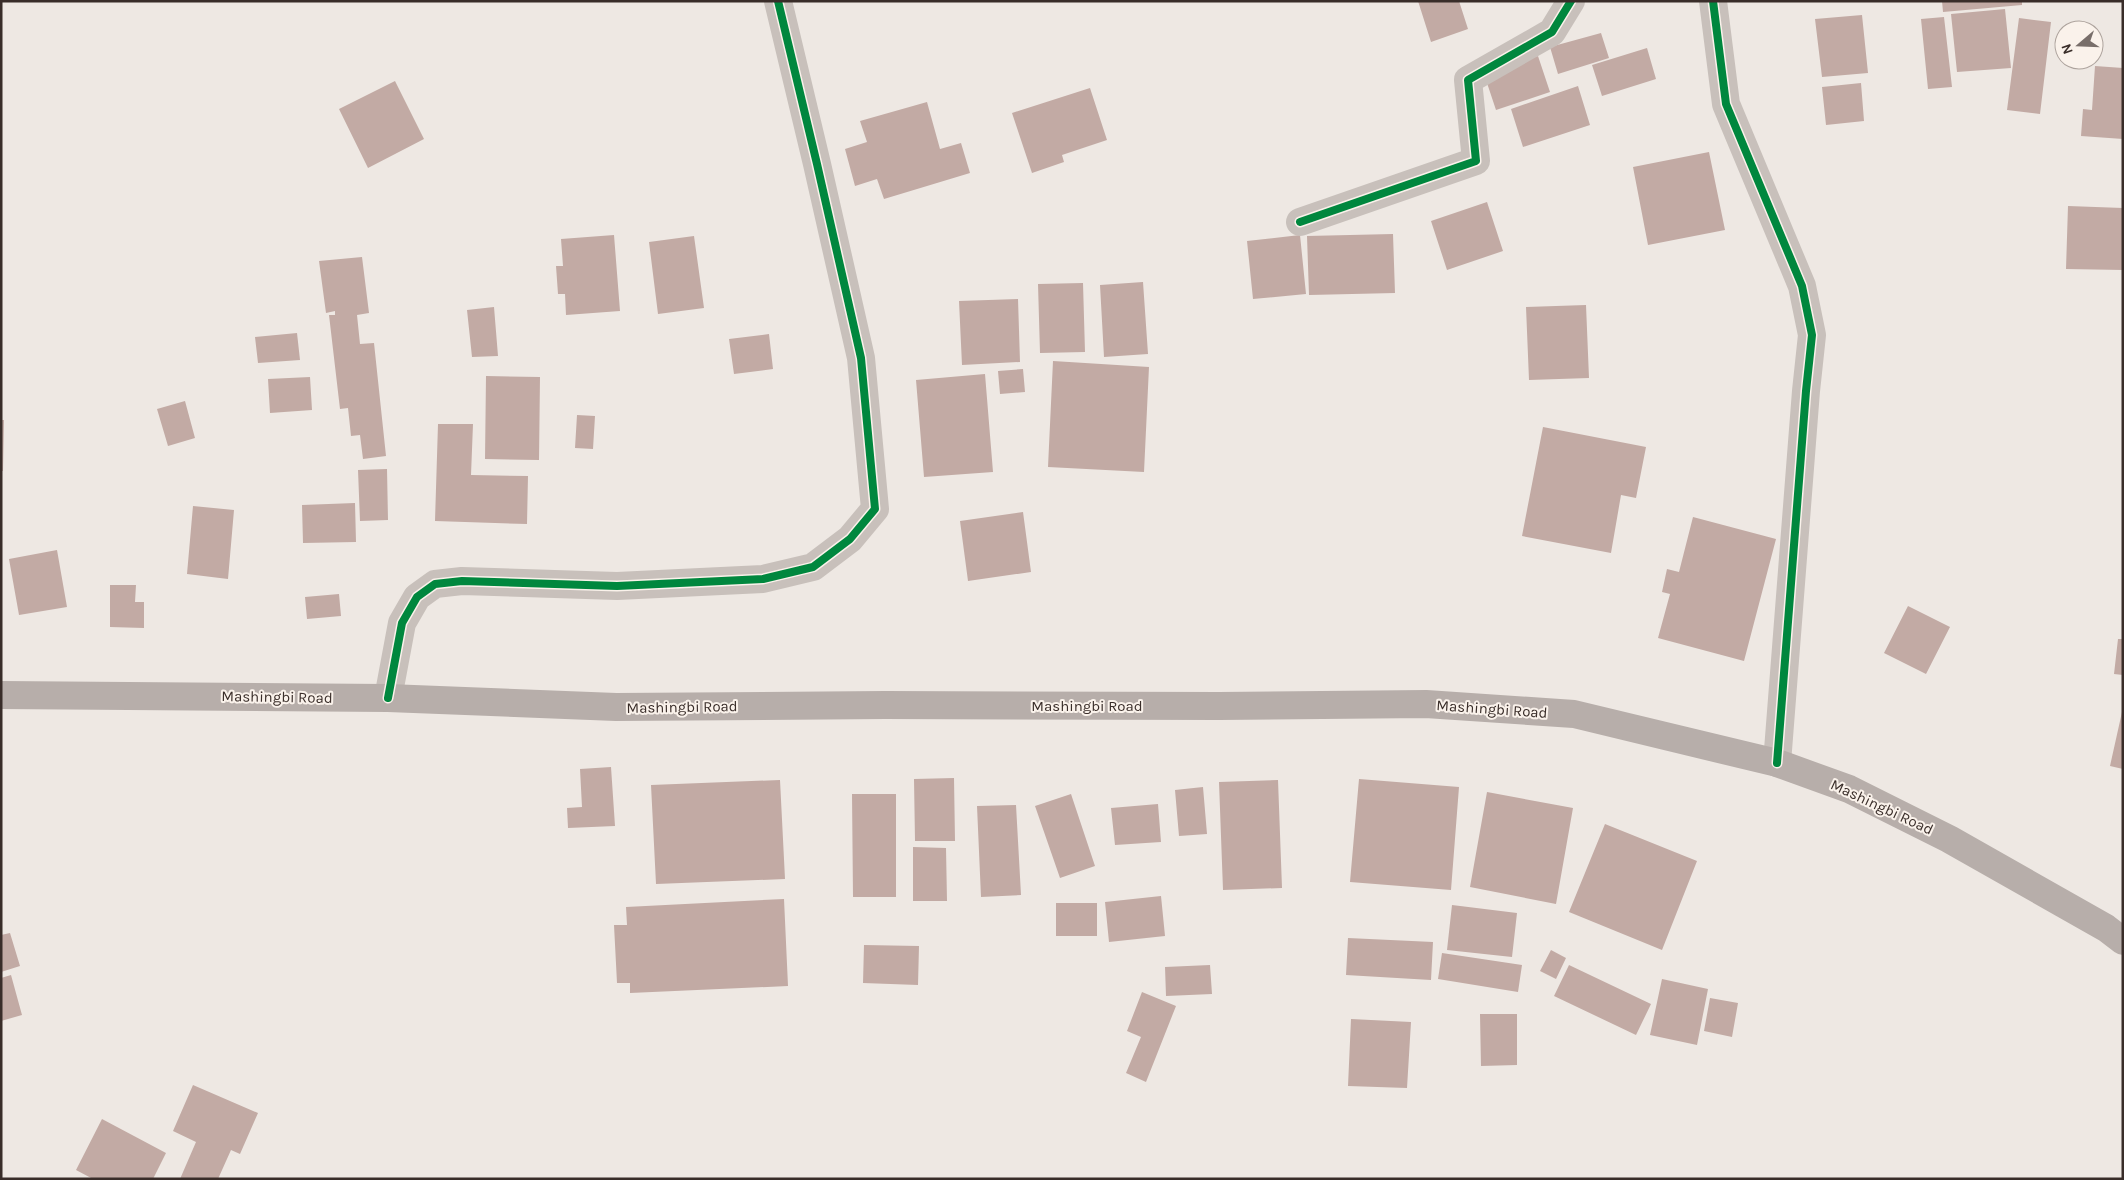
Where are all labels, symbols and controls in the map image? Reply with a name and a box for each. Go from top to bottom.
north arrow [2054,20,2104,70]
text: N [2058,42,2077,57]
street label: Mashingbi Road [221,687,333,707]
street label: Mashingbi Road [1436,696,1548,722]
street label: Mashingbi Road [626,697,738,717]
street label: Mashingbi Road [1031,697,1143,715]
street label: Mashingbi Road [1828,775,1936,839]

